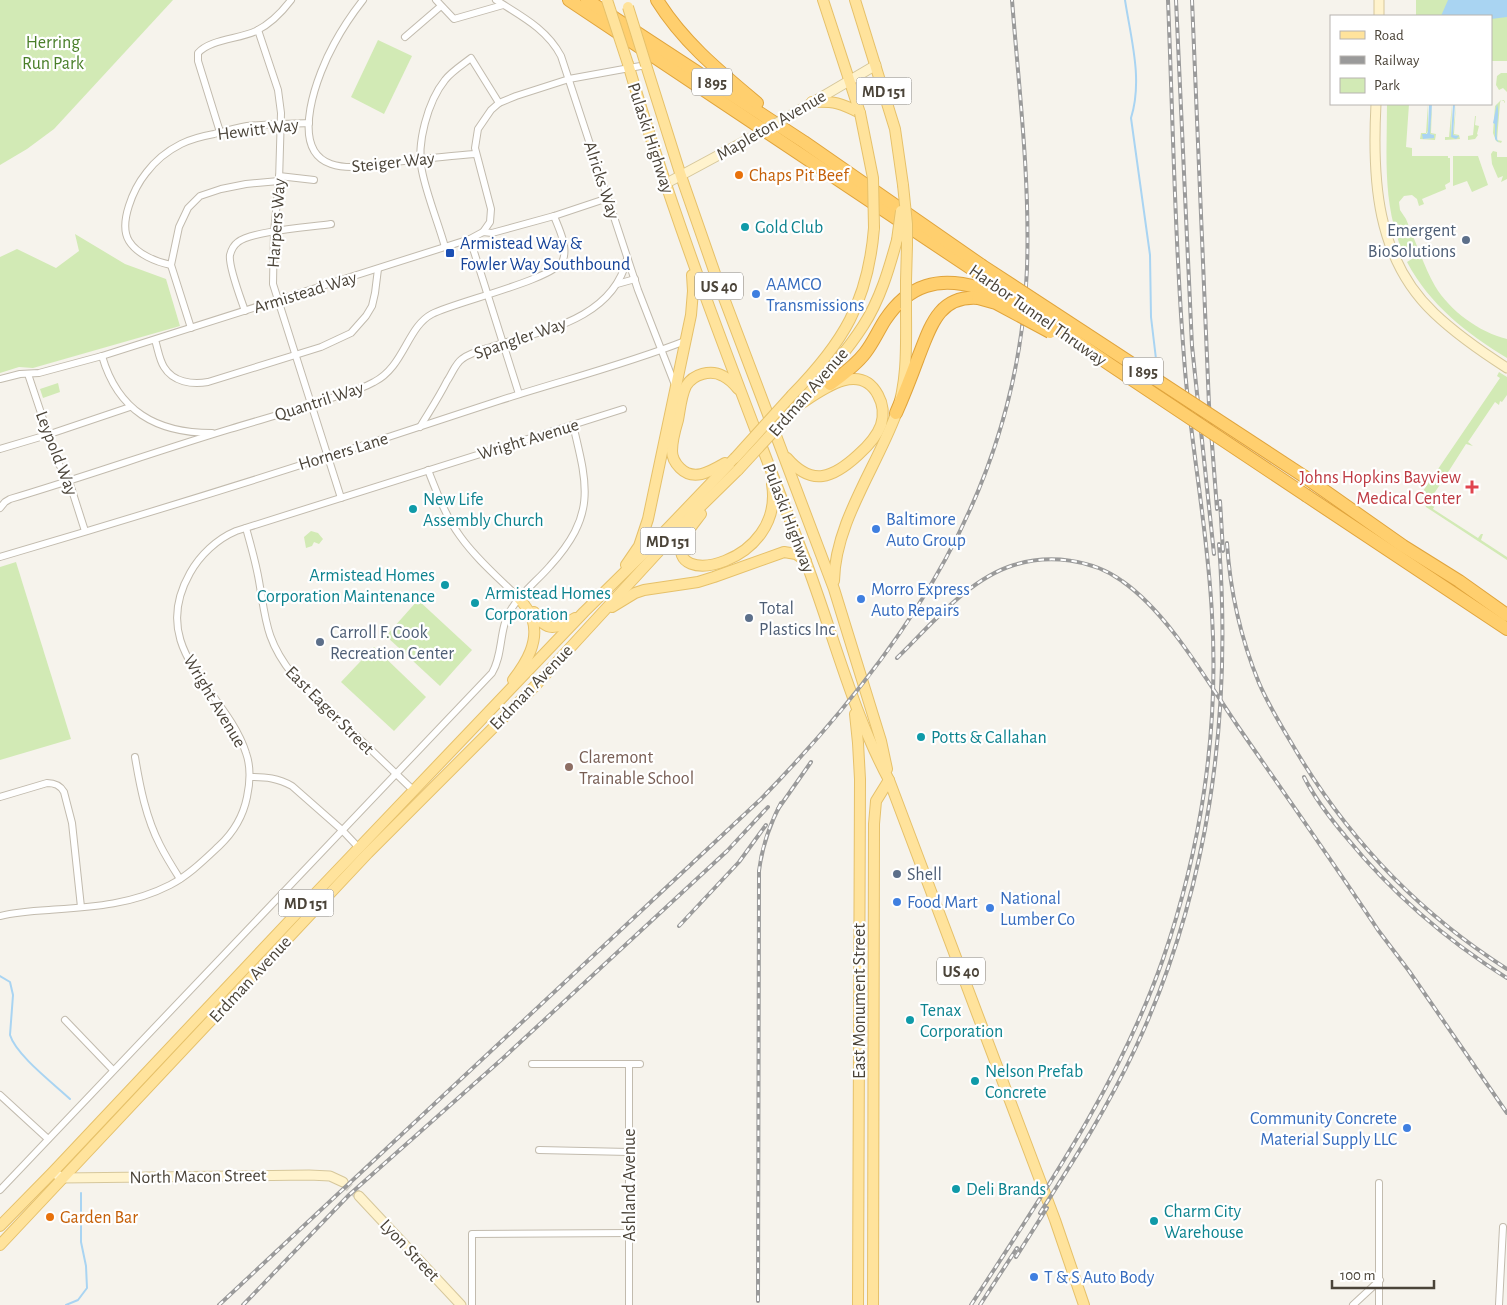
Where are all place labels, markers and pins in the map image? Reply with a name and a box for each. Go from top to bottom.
place label: Chaps Pit Beef [749,167,850,185]
marker: Chaps Pit Beef [733,169,745,181]
place label: Gold Club [755,219,823,237]
marker: Gold Club [739,221,751,233]
place label: Emergent BioSolutions [1368,222,1456,261]
marker: Emergent BioSolutions [1460,234,1472,246]
place label: Armistead Way & Fowler Way Southbound [460,235,630,274]
marker: Armistead Way & Fowler Way Southbound [444,247,456,259]
place label: AAMCO Transmissions [766,276,864,315]
marker: AAMCO Transmissions [750,288,762,300]
place label: Johns Hopkins Bayview Medical Center [1300,469,1461,508]
marker: Johns Hopkins Bayview Medical Center [1465,480,1479,494]
place label: New Life Assembly Church [423,491,544,530]
marker: New Life Assembly Church [407,503,419,515]
place label: Baltimore Auto Group [886,511,966,550]
marker: Baltimore Auto Group [870,523,882,535]
place label: Armistead Homes Corporation Maintenance [257,567,435,606]
marker: Armistead Homes Corporation Maintenance [439,579,451,591]
place label: Morro Express Auto Repairs [871,581,970,620]
place label: Armistead Homes Corporation [485,585,611,624]
marker: Morro Express Auto Repairs [855,593,867,605]
marker: Armistead Homes Corporation [469,597,481,609]
place label: Total Plastics Inc [759,600,835,639]
marker: Total Plastics Inc [743,612,755,624]
place label: Carroll F. Cook Recreation Center [330,624,454,663]
marker: Carroll F. Cook Recreation Center [314,636,326,648]
place label: Potts & Callahan [931,729,1047,747]
marker: Potts & Callahan [915,731,927,743]
place label: Claremont Trainable School [579,749,694,788]
marker: Claremont Trainable School [563,761,575,773]
place label: Shell [907,866,942,884]
marker: Shell [891,868,903,880]
place label: National Lumber Co [1000,890,1075,929]
place label: Food Mart [907,894,978,912]
marker: Food Mart [891,896,903,908]
marker: National Lumber Co [984,902,996,914]
place label: Tenax Corporation [920,1002,1003,1041]
marker: Tenax Corporation [904,1014,916,1026]
place label: Nelson Prefab Concrete [985,1063,1083,1102]
marker: Nelson Prefab Concrete [969,1075,981,1087]
place label: Community Concrete Material Supply LLC [1250,1110,1397,1149]
marker: Community Concrete Material Supply LLC [1401,1122,1413,1134]
place label: Deli Brands [966,1181,1046,1199]
marker: Deli Brands [950,1183,962,1195]
place label: Charm City Warehouse [1164,1203,1244,1242]
place label: Garden Bar [60,1209,138,1227]
marker: Garden Bar [44,1211,56,1223]
marker: Charm City Warehouse [1148,1215,1160,1227]
place label: T & S Auto Body [1044,1269,1155,1287]
marker: T & S Auto Body [1028,1271,1040,1283]

